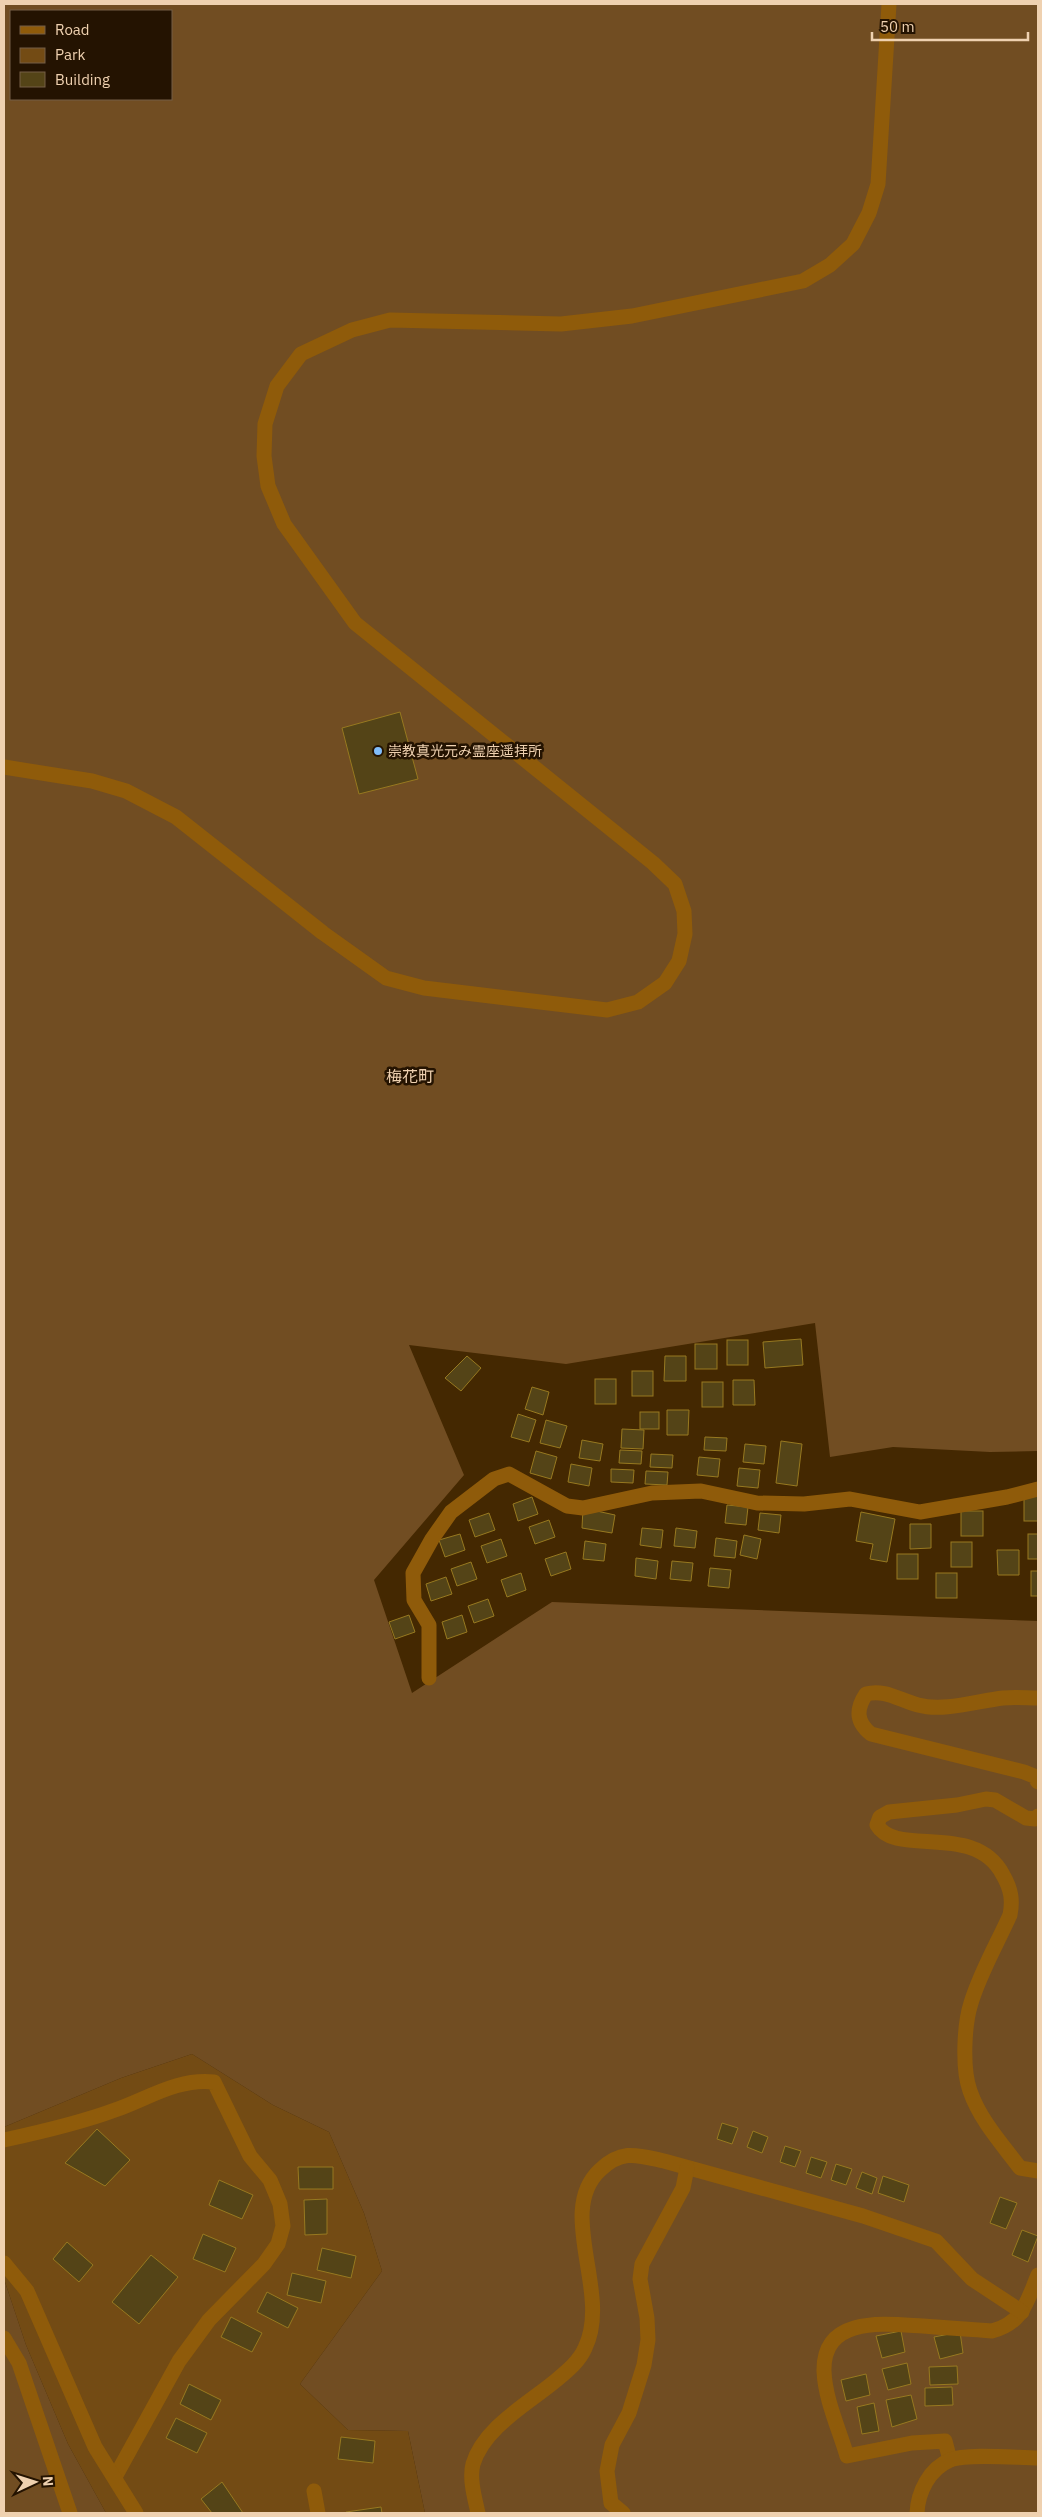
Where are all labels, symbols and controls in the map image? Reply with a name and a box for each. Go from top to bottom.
legend [10,10,172,100]
scale bar [872,10,1028,42]
text: 50 m [880,17,915,36]
text: Road [55,20,90,39]
text: Park [55,45,85,64]
text: Building [55,70,110,89]
place label: 崇教真光元み霊座遥拝所 [388,742,542,760]
marker: 崇教真光元み霊座遥拝所 [372,745,384,757]
district label: 梅花町 [386,1066,434,1086]
north arrow [10,2457,60,2507]
text: N [39,2475,57,2487]

